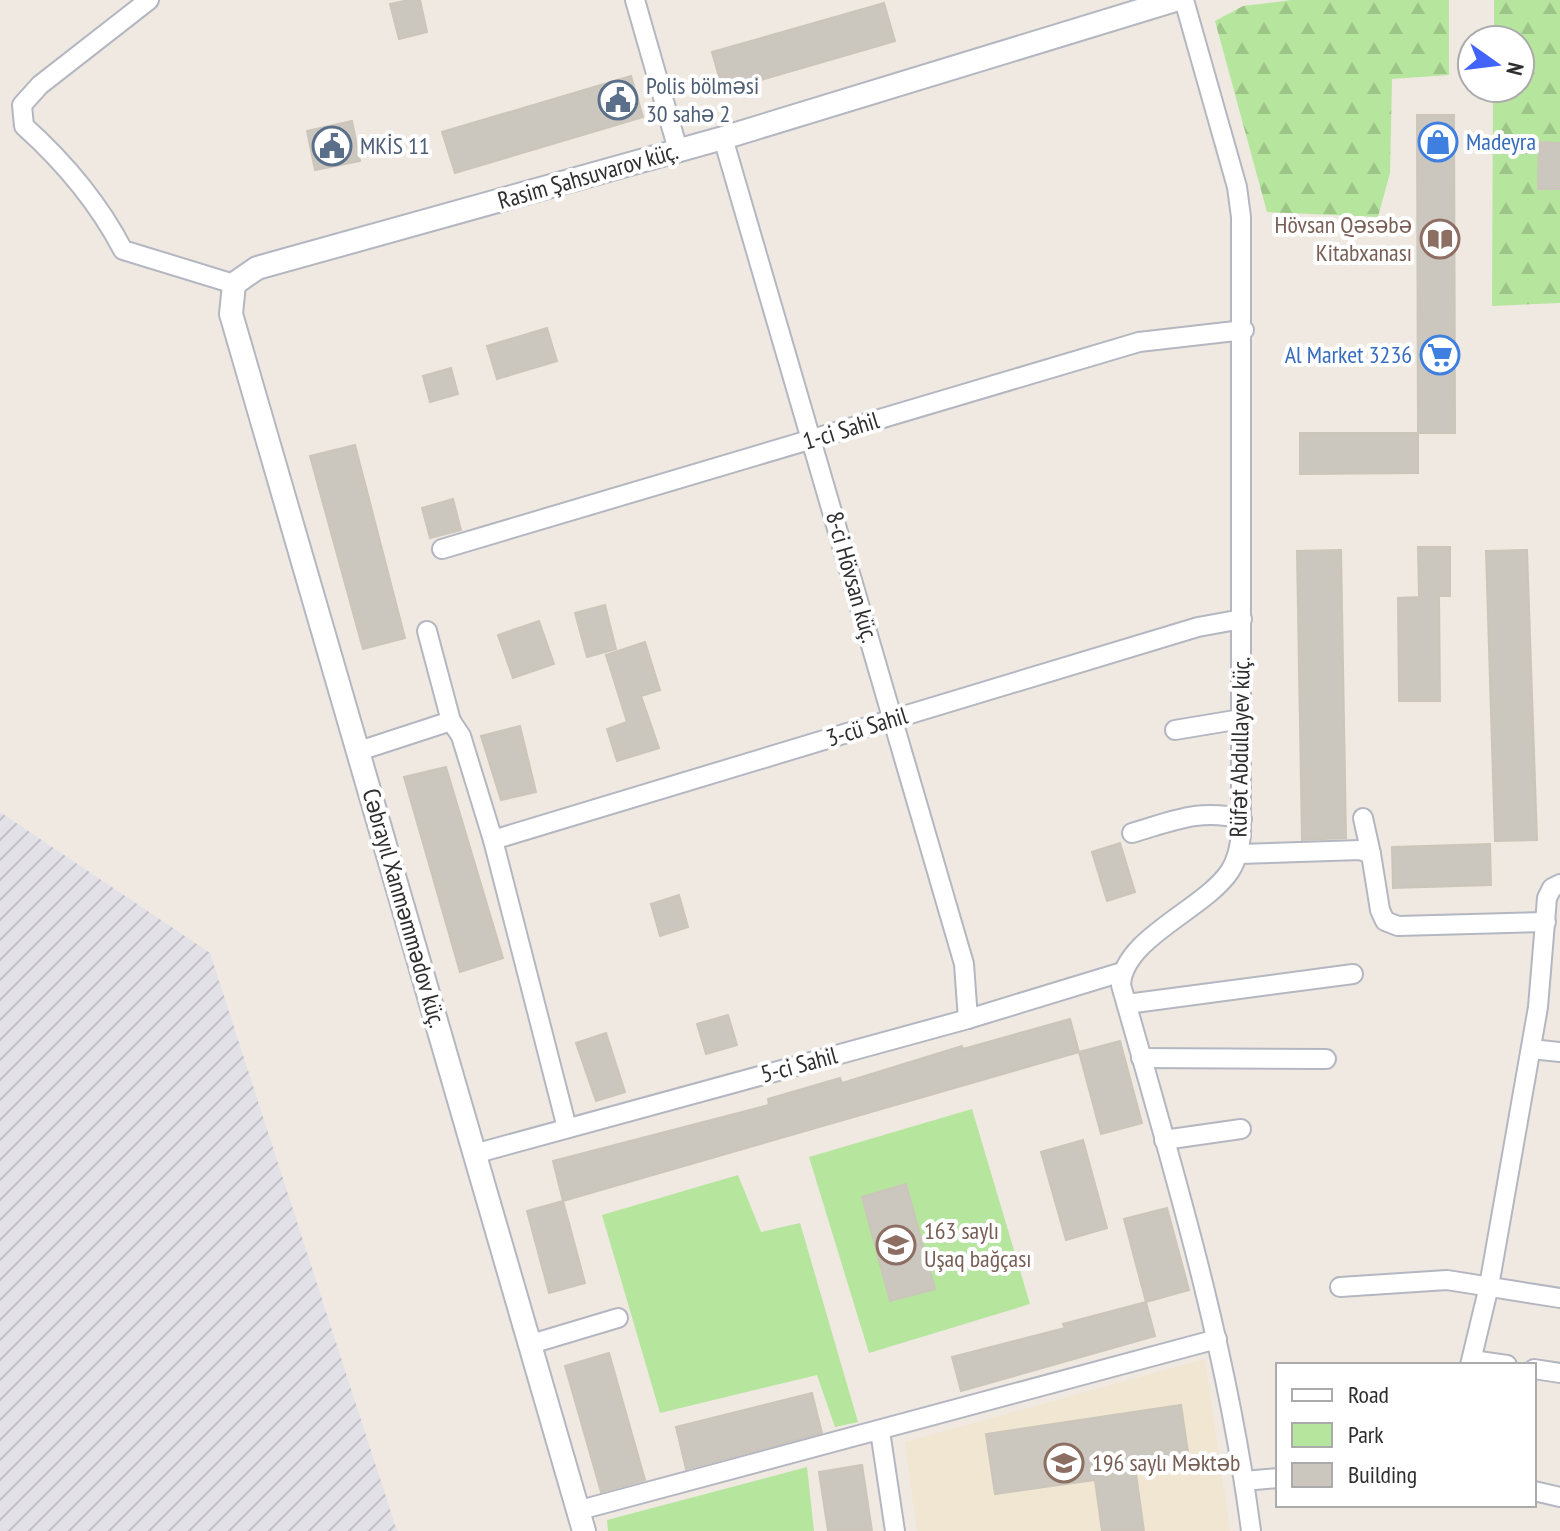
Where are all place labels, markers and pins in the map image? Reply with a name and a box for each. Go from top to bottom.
place label: Polis bölməsi 30 sahə 2 [646,70,759,129]
public building icon: Polis bölməsi 30 sahə 2 [597,79,639,121]
shop icon: Madeyra [1417,121,1459,163]
public building icon: MKİS 11 [311,125,353,167]
place label: Madeyra [1466,126,1536,157]
place label: MKİS 11 [360,130,430,161]
place label: Hövsan Qəsəbə Kitabxanası [1275,209,1412,268]
library icon: Hövsan Qəsəbə Kitabxanası [1419,218,1461,260]
supermarket icon: Al Market 3236 [1419,334,1461,376]
place label: Al Market 3236 [1285,339,1412,370]
place label: 163 saylı Uşaq bağçası [924,1215,1032,1274]
school or university icon: 163 saylı Uşaq bağçası [875,1224,917,1266]
school or university icon: 196 saylı Məktəb [1043,1442,1085,1484]
place label: 196 saylı Məktəb [1092,1447,1240,1478]

